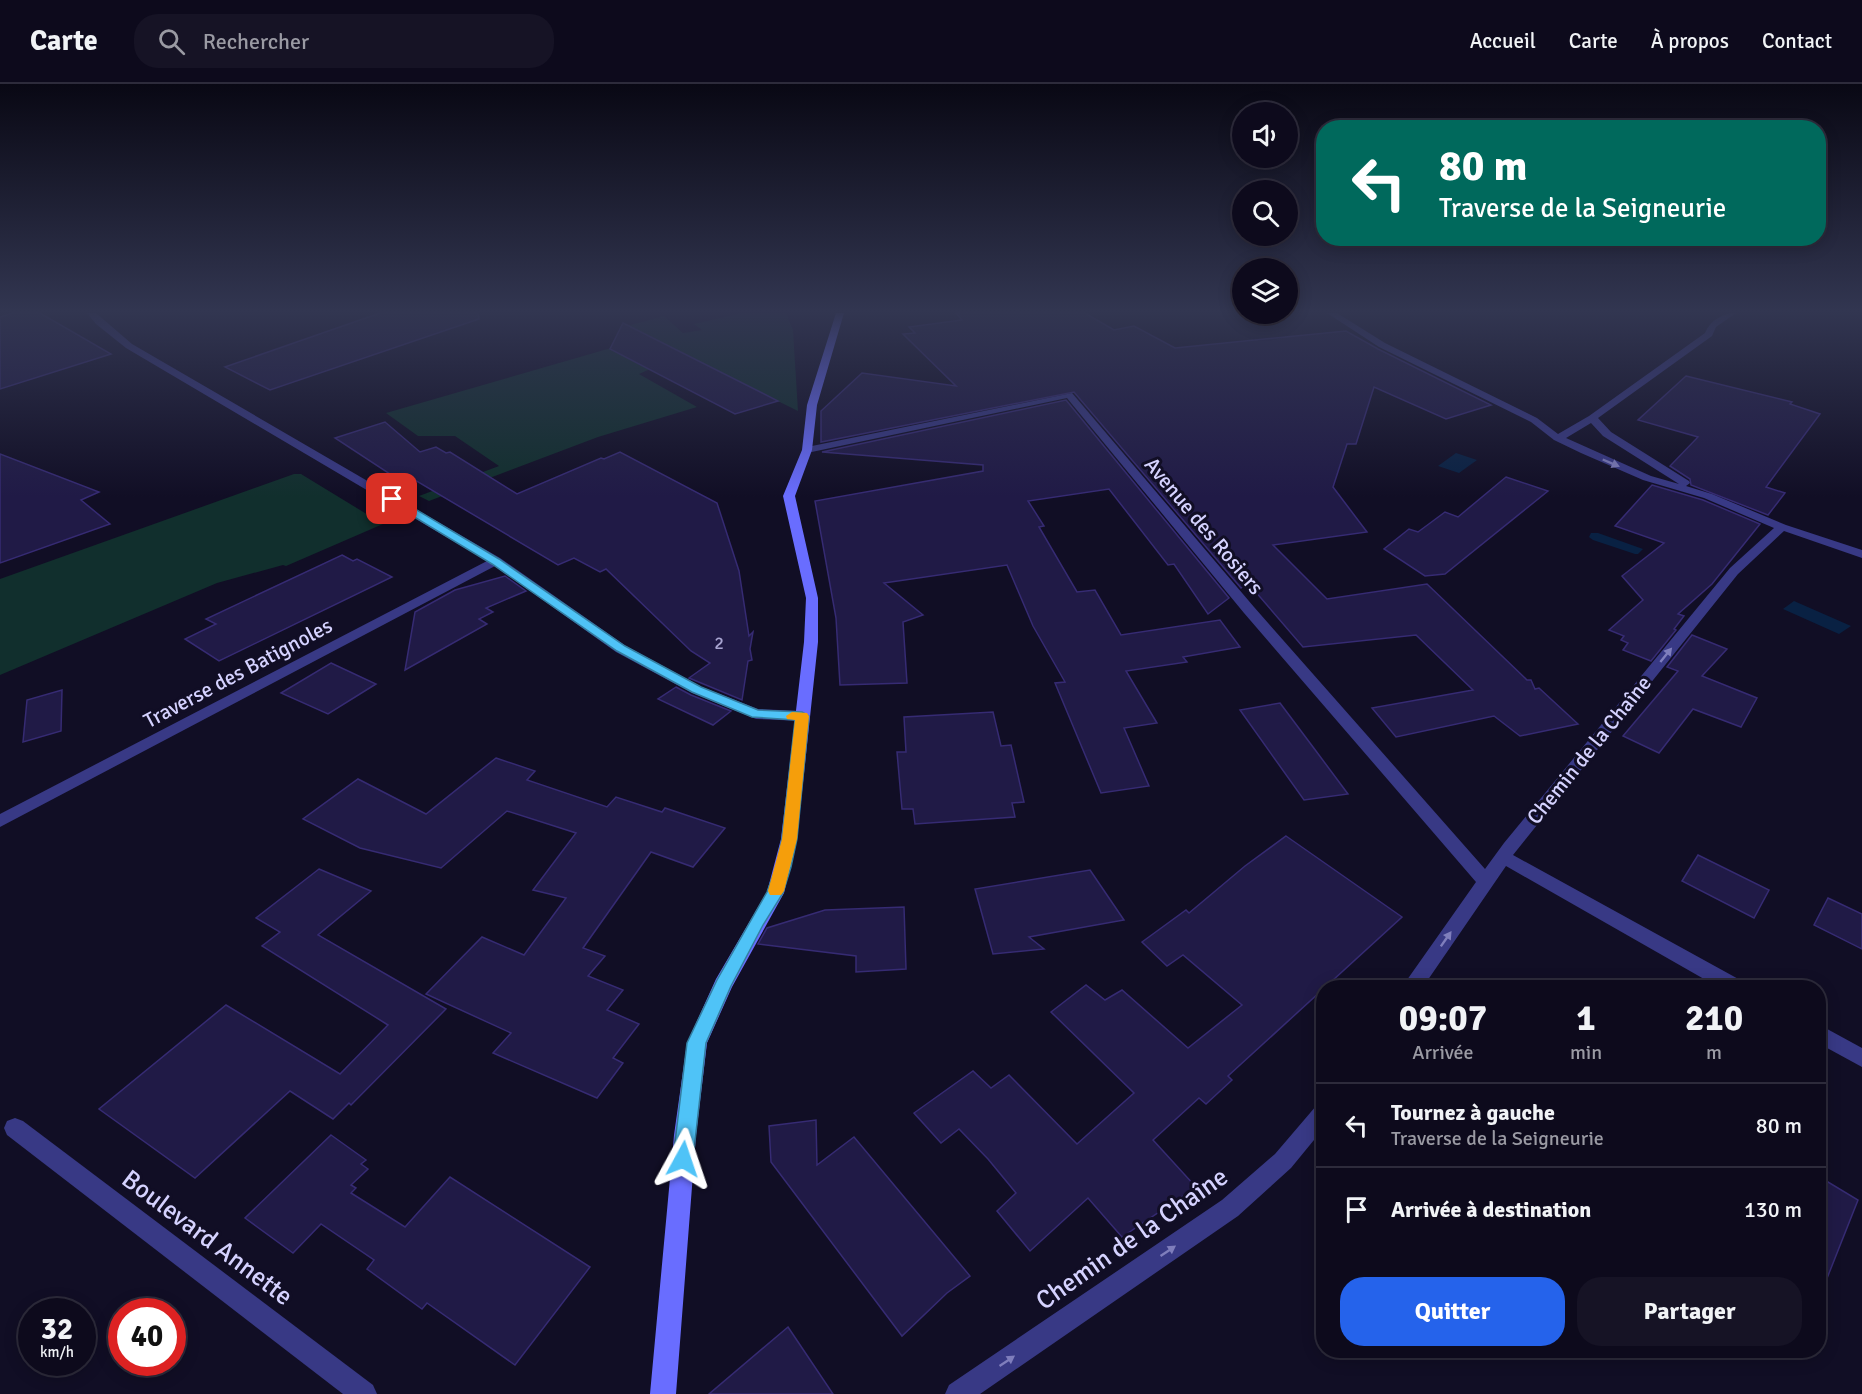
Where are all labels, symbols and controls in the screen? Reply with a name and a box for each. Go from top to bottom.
search box [134,14,554,68]
text: Carte [30,24,98,58]
icon: search [155,25,188,58]
text: Rechercher [203,28,309,55]
text: Accueil [1470,28,1536,54]
text: Carte [1569,28,1618,54]
text: À propos [1651,28,1729,54]
text: Contact [1762,28,1832,54]
map controls [1232,102,1298,324]
button: sound [1232,102,1298,168]
text: 80 m [1439,141,1528,192]
icon: left [1340,144,1418,222]
button: search [1232,180,1298,246]
text: Traverse de la Seigneurie [1439,192,1726,225]
button: layers [1232,258,1298,324]
street label: Avenue des Rosiers [1139,452,1269,600]
one-way arrow [1603,458,1620,467]
pin [366,473,417,524]
icon: arrive [375,482,408,515]
street label: Traverse des Batignoles [139,612,337,734]
house number: 2 [714,632,724,654]
one-way arrow [1659,647,1672,663]
street label: Chemin de la Chaîne [1521,671,1657,829]
one-way arrow [1440,932,1452,948]
text: 09:07 [1399,996,1487,1041]
text: 1 [1576,996,1596,1041]
text: 210 [1685,996,1743,1041]
text: Arrivée [1412,1040,1474,1065]
text: min [1570,1040,1602,1065]
text: m [1706,1040,1722,1065]
text: Tournez à gauche [1391,1099,1555,1126]
icon: left [1340,1109,1373,1142]
text: 80 m [1756,1112,1802,1139]
text: Traverse de la Seigneurie [1391,1126,1604,1151]
position arrow [651,1127,715,1191]
street label: Chemin de la Chaîne [1030,1161,1234,1317]
street label: Boulevard Annette [115,1163,299,1313]
icon: arrive [1340,1193,1373,1226]
text: Arrivée à destination [1391,1196,1591,1223]
text: 130 m [1744,1196,1802,1223]
one-way arrow [1159,1245,1175,1257]
button: Quitter [1340,1277,1565,1346]
button: Partager [1577,1277,1802,1346]
speed limit sign: 40 [108,1298,186,1376]
text: 32 [41,1311,73,1348]
text: km/h [40,1343,74,1361]
one-way arrow [998,1355,1014,1367]

